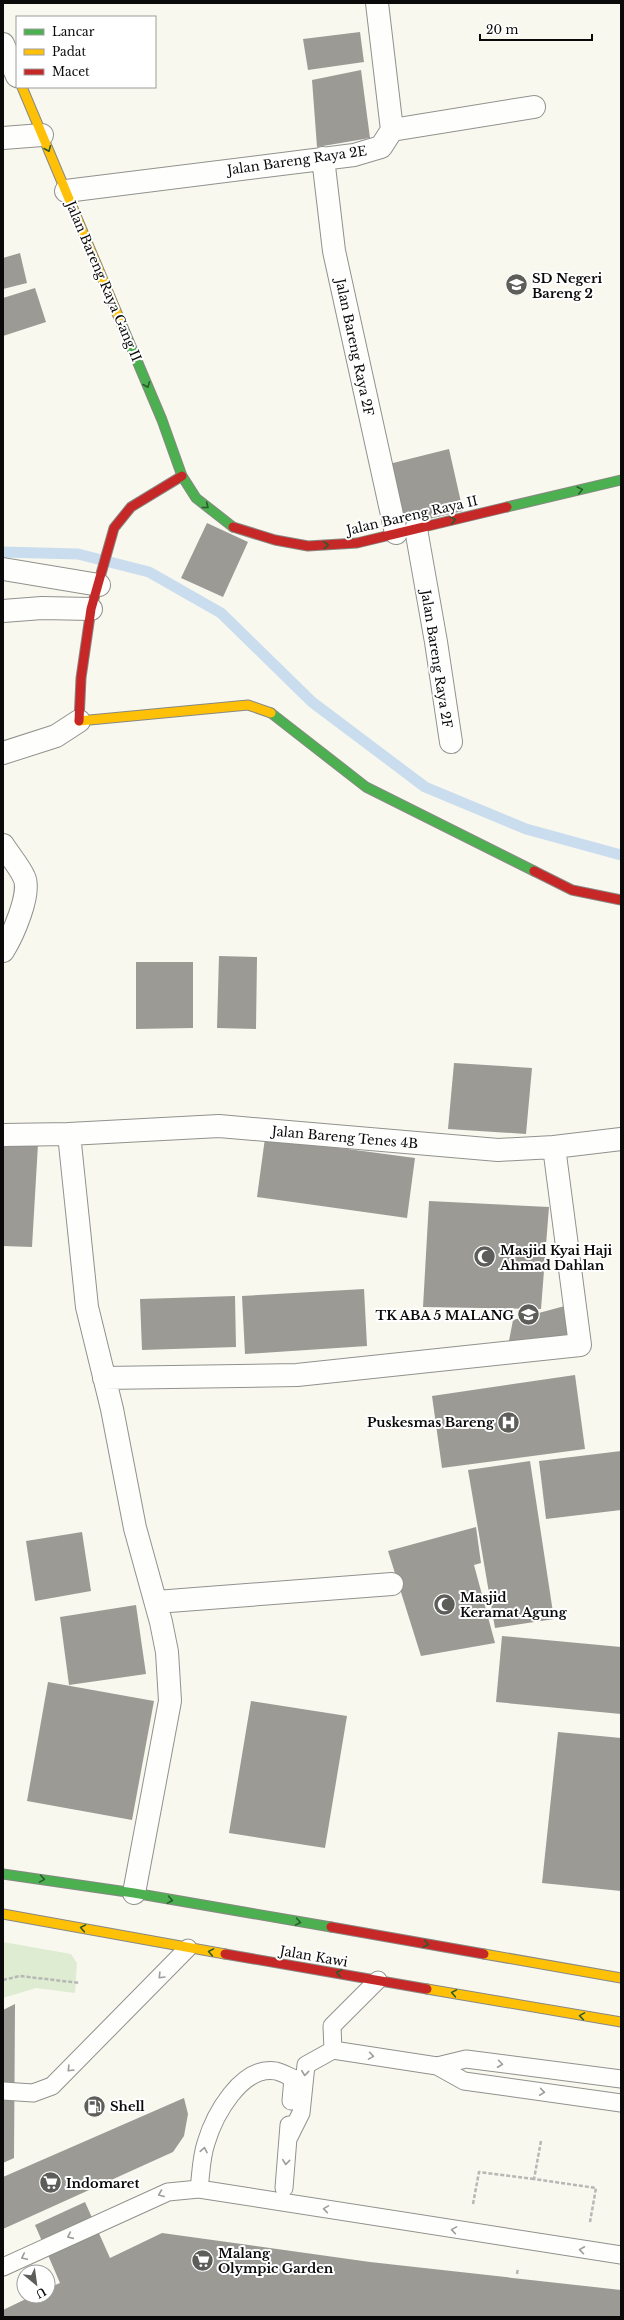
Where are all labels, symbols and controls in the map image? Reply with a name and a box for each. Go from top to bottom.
legend [16,16,156,88]
scale bar [480,16,592,42]
text: 20 m [486,22,518,37]
text: Lancar [52,24,95,39]
text: Padat [52,44,86,59]
text: Macet [52,64,90,79]
street label: Jalan Bareng Raya 2E [224,142,368,179]
one-way arrow [43,144,51,152]
street label: Jalan Bareng Raya Gang II [61,197,145,364]
place label: SD Negeri Bareng 2 [532,270,602,302]
school or university icon: SD Negeri Bareng 2 [504,272,530,298]
street label: Jalan Bareng Raya 2F [331,275,377,418]
one-way arrow [143,381,151,388]
one-way arrow [577,486,583,494]
street label: Jalan Bareng Raya II [343,492,479,539]
one-way arrow [202,501,209,508]
one-way arrow [450,516,457,525]
one-way arrow [323,540,329,549]
street label: Jalan Bareng Raya 2F [417,587,456,730]
street label: Jalan Bareng Tenes 4B [269,1122,419,1152]
place label: Masjid Kyai Haji Ahmad Dahlan [499,1242,612,1274]
mosque icon: Masjid Kyai Haji Ahmad Dahlan [472,1244,498,1270]
school or university icon: TK ABA 5 MALANG [516,1302,542,1328]
place label: TK ABA 5 MALANG [375,1307,515,1324]
hospital icon: Puskesmas Bareng [496,1409,522,1435]
place label: Puskesmas Bareng [367,1414,495,1431]
place label: Masjid Keramat Agung [460,1589,568,1621]
mosque icon: Masjid Keramat Agung [432,1591,458,1617]
one-way arrow [38,1874,45,1883]
one-way arrow [167,1895,173,1903]
one-way arrow [295,1917,301,1926]
one-way arrow [80,1925,86,1933]
one-way arrow [423,1939,429,1948]
street label: Jalan Kawi [277,1942,350,1971]
one-way arrow [208,1948,214,1956]
one-way arrow [336,1969,342,1978]
one-way arrow [158,1971,166,1979]
one-way arrow [451,1989,458,1998]
one-way arrow [579,2012,586,2020]
one-way arrow [368,2051,375,2060]
one-way arrow [497,2059,503,2068]
one-way arrow [67,2064,75,2072]
one-way arrow [301,2070,310,2076]
one-way arrow [539,2087,545,2096]
fuel station icon: Shell [81,2093,107,2119]
place label: Shell [110,2098,145,2115]
one-way arrow [200,2147,208,2153]
one-way arrow [282,2159,291,2165]
supermarket icon: Indomaret [38,2170,64,2196]
place label: Indomaret [66,2175,139,2192]
one-way arrow [158,2190,165,2198]
one-way arrow [322,2205,329,2214]
one-way arrow [451,2226,457,2235]
one-way arrow [66,2231,74,2239]
place label: Malang Olympic Garden [218,2245,334,2277]
one-way arrow [579,2246,585,2255]
supermarket icon: Malang Olympic Garden [190,2247,216,2273]
one-way arrow [21,2252,28,2260]
north arrow [16,2264,56,2304]
text: U [33,2284,48,2301]

